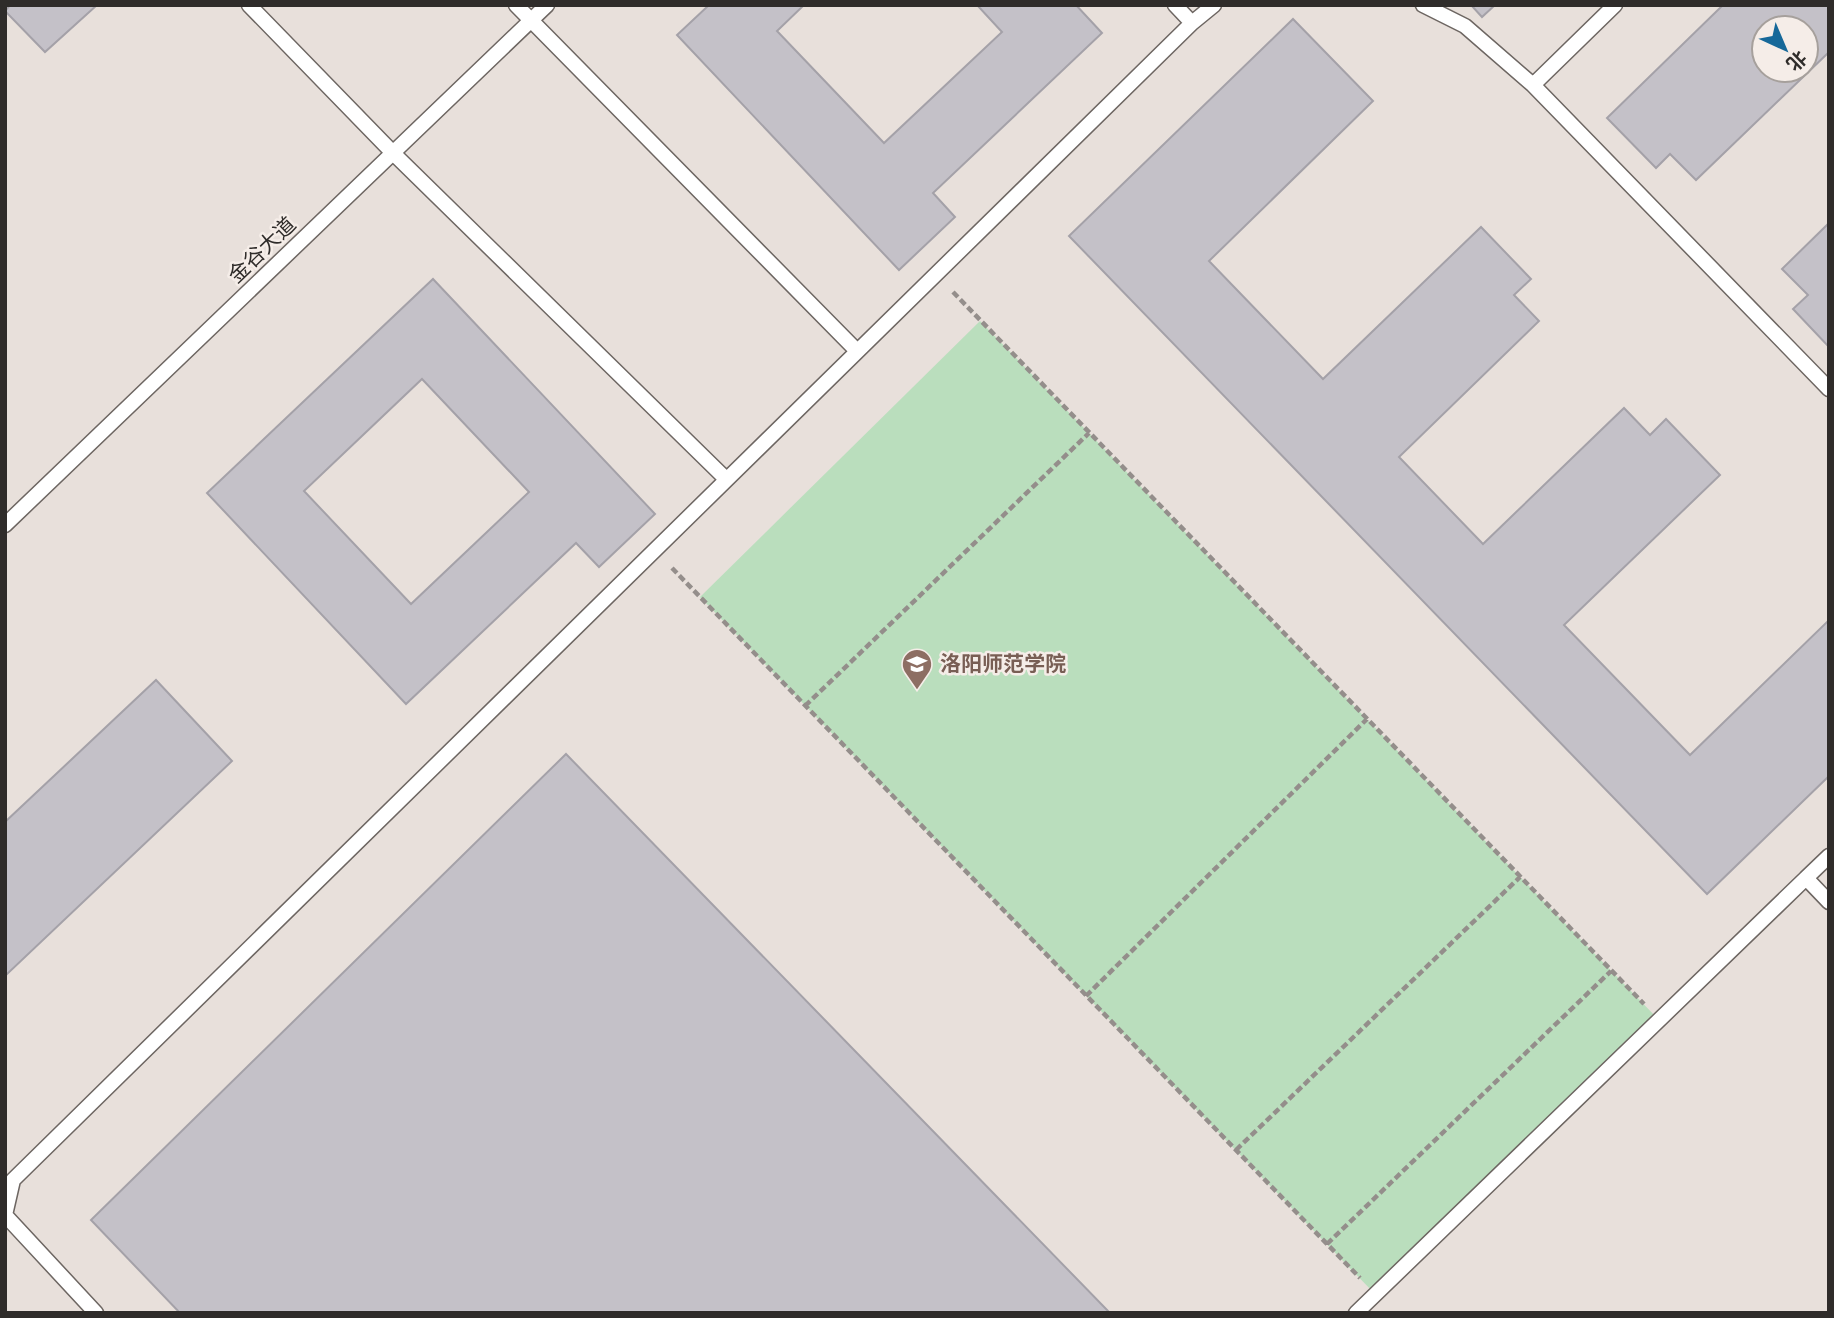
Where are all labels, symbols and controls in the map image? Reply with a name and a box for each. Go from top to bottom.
north arrow [1750,14,1820,84]
text: 北 [1782,46,1811,76]
street label: 金谷大道 [223,211,301,289]
school or university icon: 洛阳师范学院 [900,647,934,691]
place label: 洛阳师范学院 [940,651,1066,677]

